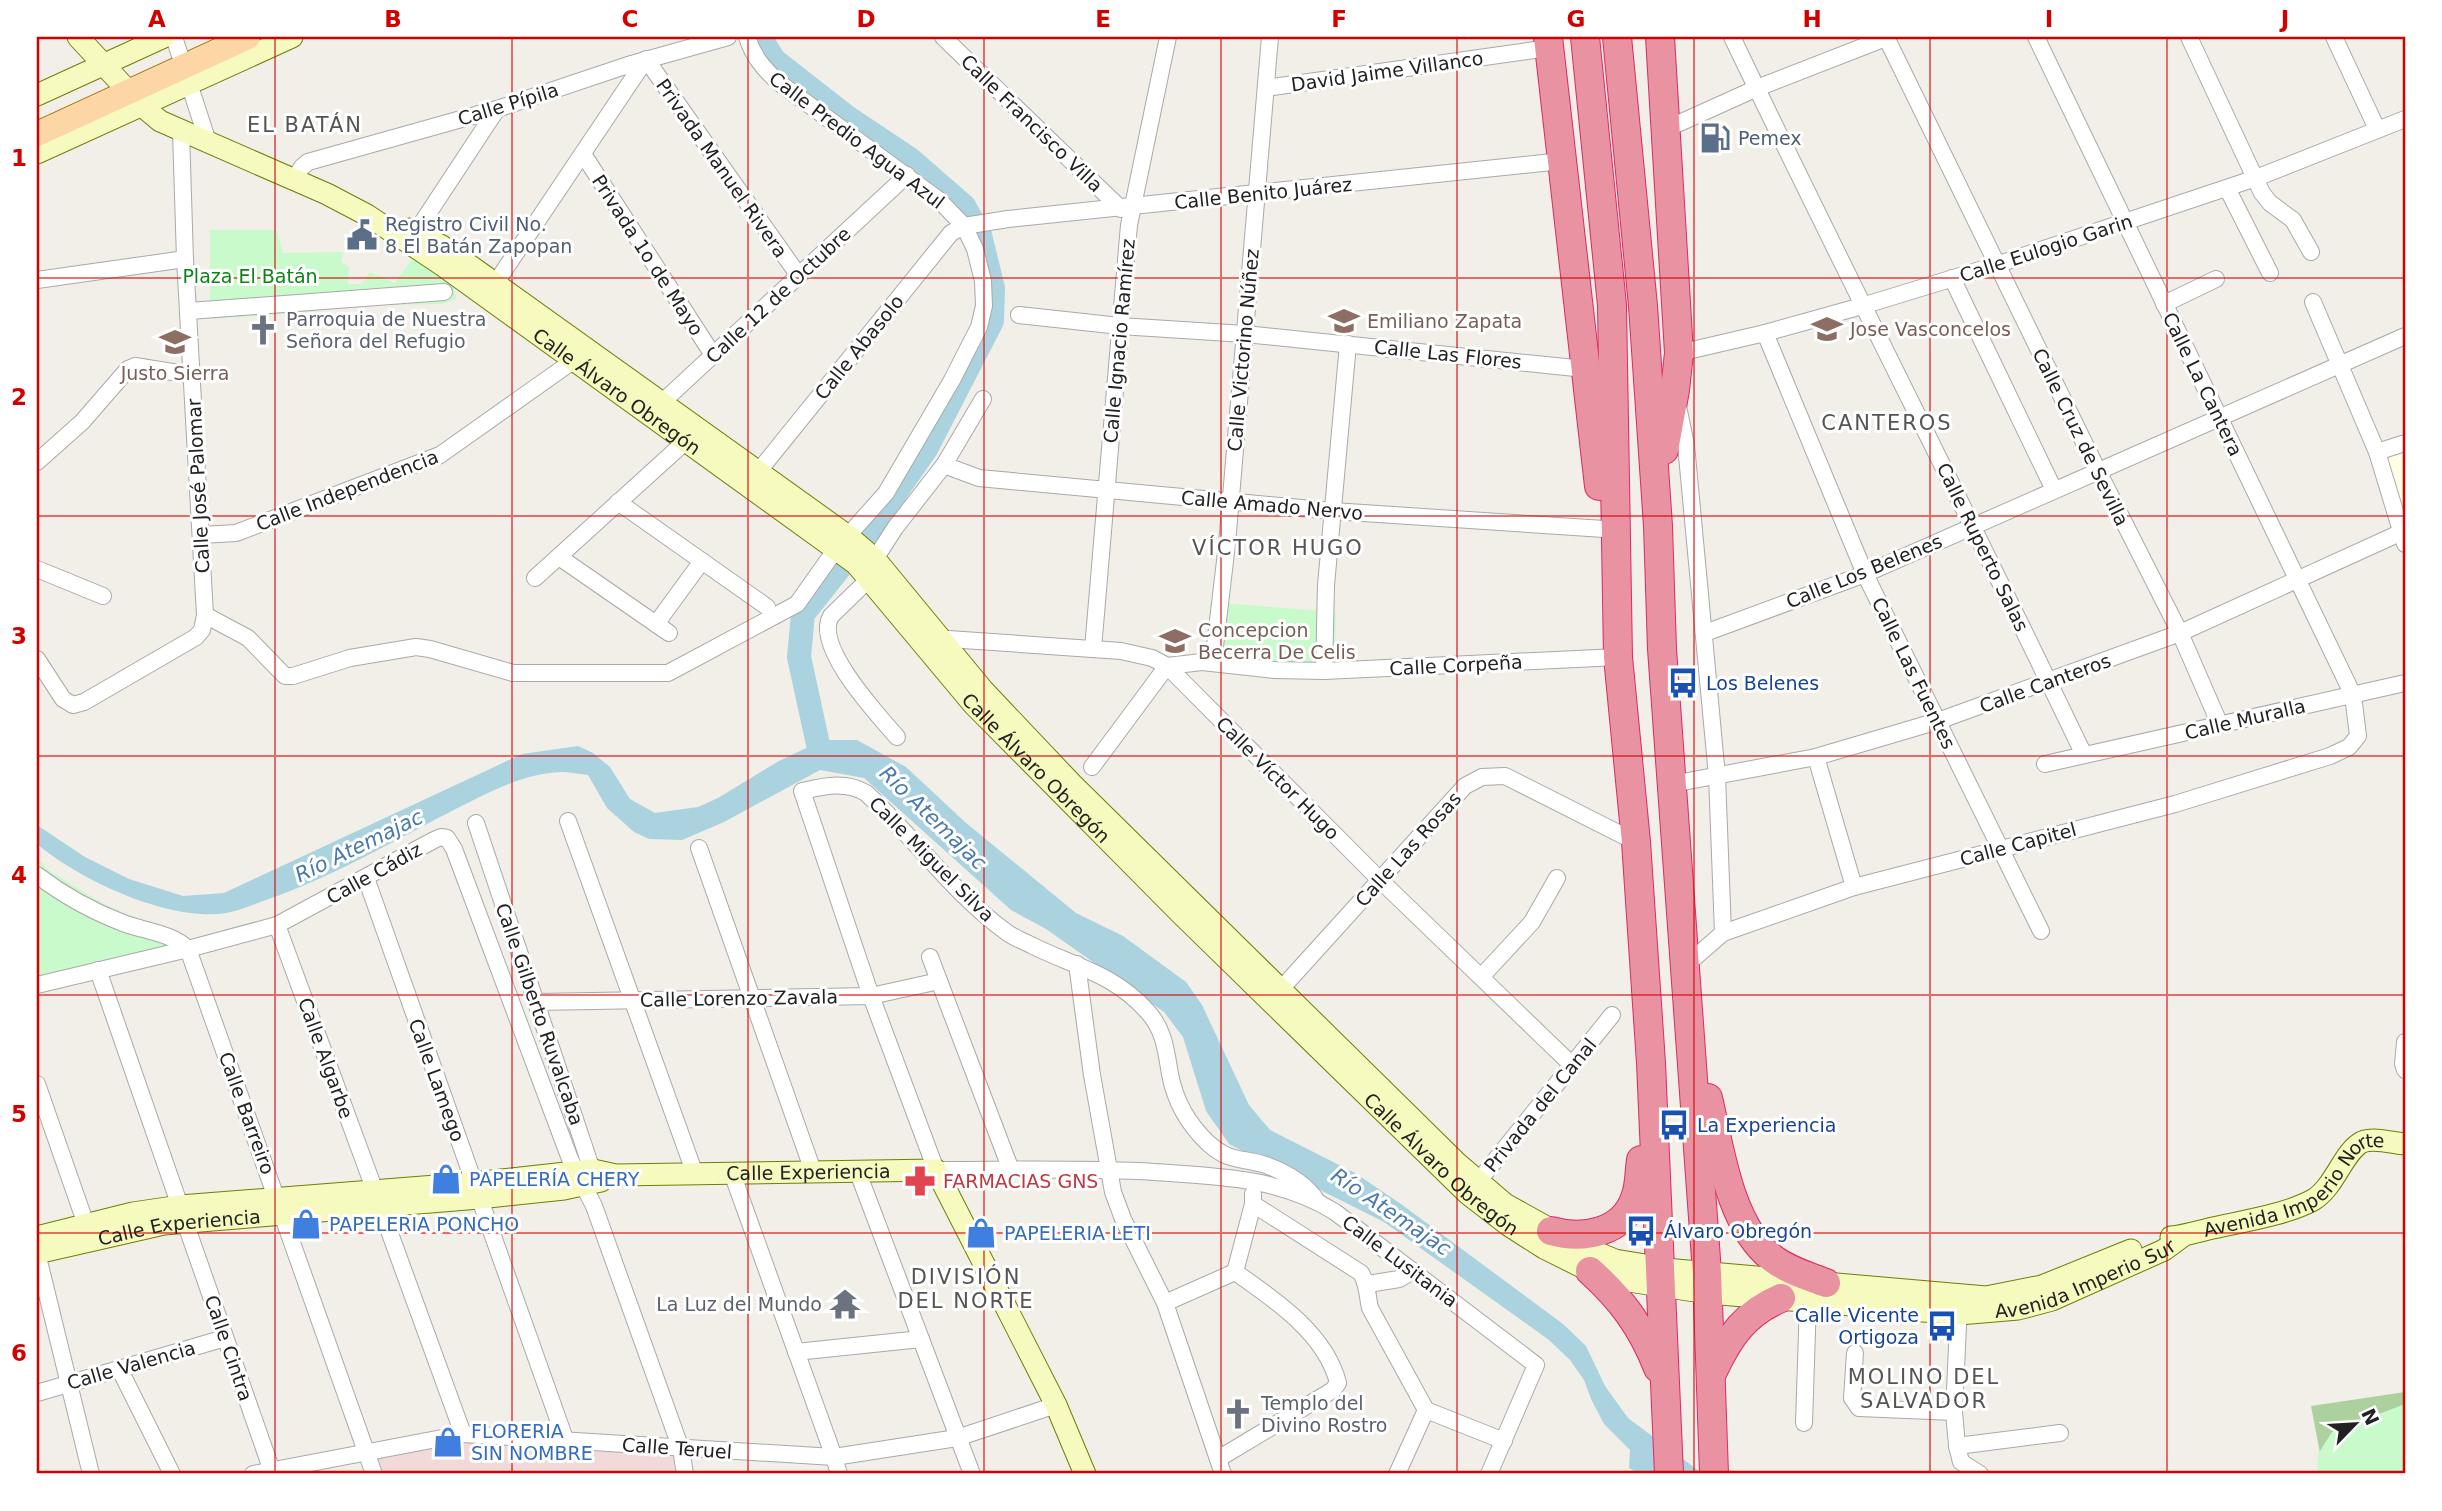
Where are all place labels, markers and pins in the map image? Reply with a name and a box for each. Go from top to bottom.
fuel station icon: Pemex [1698,121,1732,155]
place label: Pemex [1738,127,1802,149]
place label: Registro Civil No. 8 El Batán Zapopan [385,213,572,257]
public building icon: Registro Civil No. 8 El Batán Zapopan [345,218,379,252]
school or university icon: Emiliano Zapata [1327,304,1361,338]
place label: Parroquia de Nuestra Señora del Refugio [286,308,486,352]
place label: Emiliano Zapata [1367,310,1522,332]
school or university icon: Jose Vasconcelos [1810,312,1844,346]
church icon: Parroquia de Nuestra Señora del Refugio [246,313,280,347]
place label: Jose Vasconcelos [1849,318,2011,340]
school or university icon: Justo Sierra [158,325,192,359]
place label: Justo Sierra [120,362,229,384]
place label: Concepcion Becerra De Celis [1198,619,1356,663]
school or university icon: Concepcion Becerra De Celis [1158,624,1192,658]
bus stop icon: Los Belenes [1666,666,1700,700]
place label: Los Belenes [1706,672,1819,694]
bus stop icon: La Experiencia [1657,1108,1691,1142]
place label: La Experiencia [1697,1114,1836,1136]
shop icon: PAPELERÍA CHERY [429,1162,463,1196]
pharmacy icon: FARMACIAS GNS [903,1164,937,1198]
place label: PAPELERÍA CHERY [469,1168,640,1190]
place label: FARMACIAS GNS [943,1170,1098,1192]
shop icon: PAPELERIA PONCHO [289,1207,323,1241]
place label: PAPELERIA PONCHO [329,1213,519,1235]
bus stop icon: Álvaro Obregón [1624,1214,1658,1248]
shop icon: PAPELERIA LETI [964,1216,998,1250]
place label: Álvaro Obregón [1664,1220,1812,1242]
place label: PAPELERIA LETI [1004,1222,1151,1244]
temple icon: La Luz del Mundo [828,1287,862,1321]
place label: La Luz del Mundo [656,1293,822,1315]
place label: Calle Vicente Ortigoza [1795,1304,1919,1348]
bus stop icon: Calle Vicente Ortigoza [1925,1309,1959,1343]
place label: Templo del Divino Rostro [1260,1392,1387,1436]
church icon: Templo del Divino Rostro [1221,1397,1255,1431]
place label: FLORERIA SIN NOMBRE [471,1420,593,1464]
shop icon: FLORERIA SIN NOMBRE [431,1425,465,1459]

